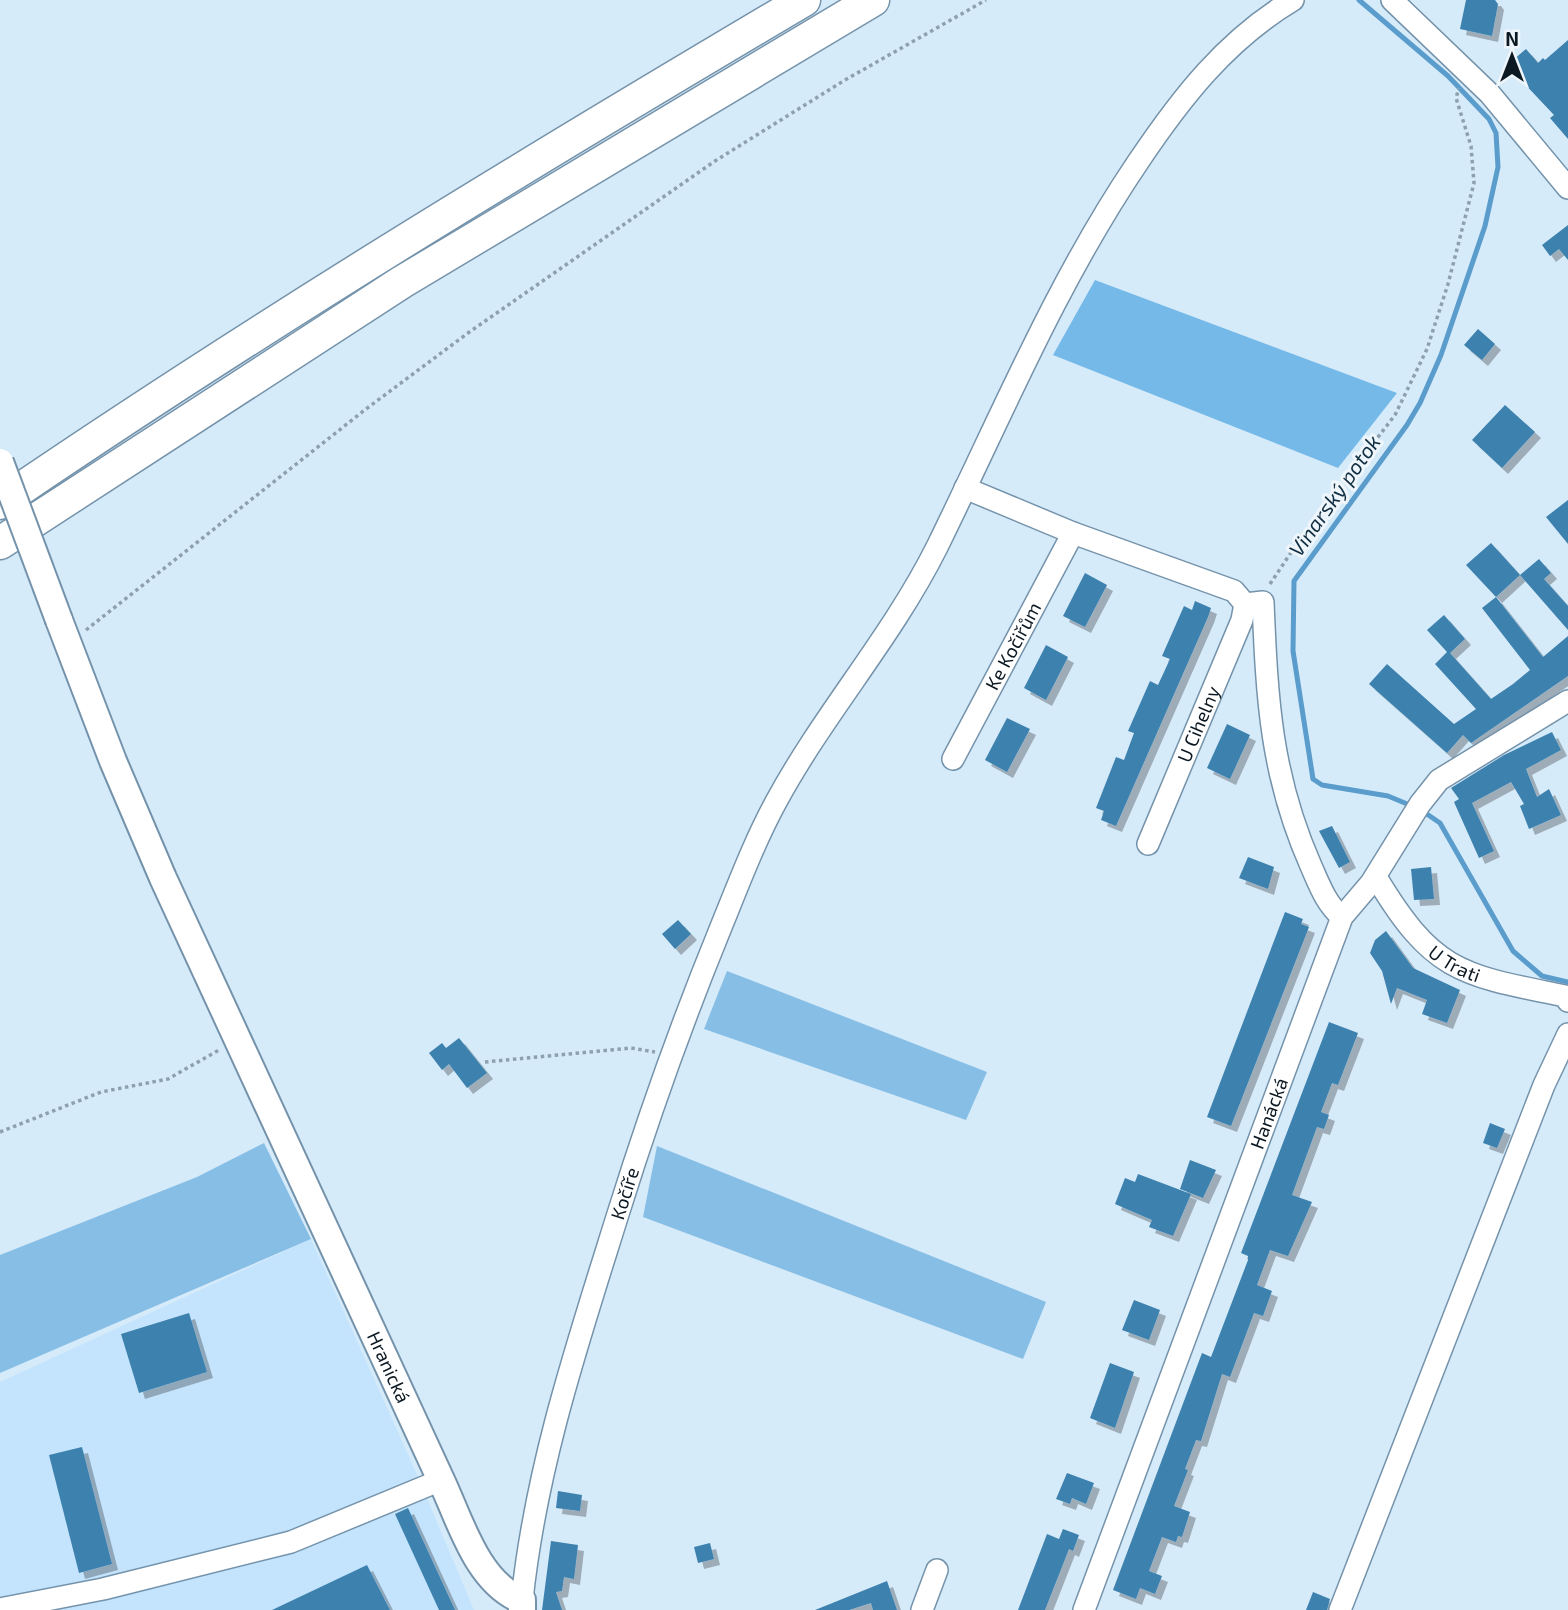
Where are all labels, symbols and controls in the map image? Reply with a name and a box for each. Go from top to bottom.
north arrow [1477,21,1547,91]
text: N [1505,27,1519,50]
water label: Vinarský potok [1283,430,1386,561]
street label: Ke Kočiřům [980,598,1045,694]
street label: U Cihelny [1172,682,1224,765]
street label: U Trati [1424,940,1483,986]
street label: Hanácká [1245,1074,1292,1152]
street label: Kočíře [605,1164,643,1222]
street label: Hranická [363,1328,416,1406]

